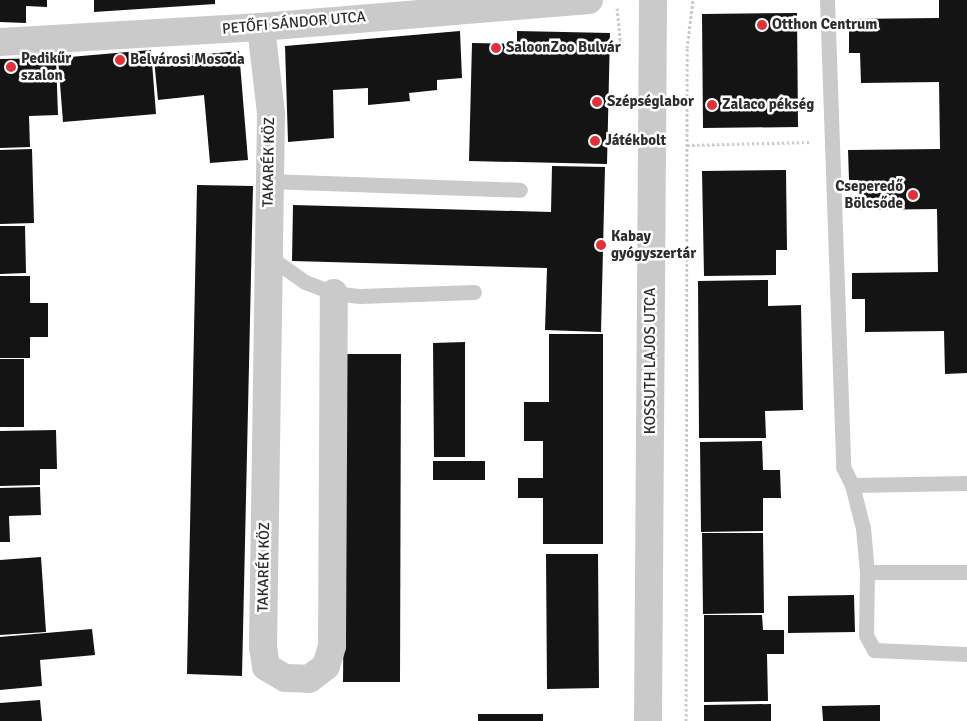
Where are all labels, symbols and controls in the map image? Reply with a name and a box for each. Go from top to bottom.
street label: PETŐFI SÁNDOR UTCA [221,8,367,38]
place label: Otthon Centrum [772,16,877,34]
marker: Otthon Centrum [756,19,768,31]
place label: SaloonZoo Bulvár [506,39,621,57]
marker: SaloonZoo Bulvár [490,42,502,54]
place label: Pedikűr szalon [21,49,71,84]
place label: Belvárosi Mosoda [130,51,245,69]
marker: Belvárosi Mosoda [114,54,126,66]
marker: Pedikűr szalon [5,61,17,73]
place label: Szépséglabor [607,93,694,111]
marker: Szépséglabor [591,96,603,108]
place label: Zalaco pékség [722,96,814,114]
marker: Zalaco pékség [706,99,718,111]
street label: TAKARÉK KÖZ [259,117,279,207]
place label: Játékbolt [605,132,666,150]
marker: Játékbolt [589,135,601,147]
place label: Cseperedő Bölcsőde [835,177,903,212]
marker: Cseperedő Bölcsőde [907,189,919,201]
place label: Kabay gyógyszertár [611,227,696,262]
marker: Kabay gyógyszertár [595,239,607,251]
street label: KOSSUTH LAJOS UTCA [642,288,660,434]
street label: TAKARÉK KÖZ [254,522,274,612]

